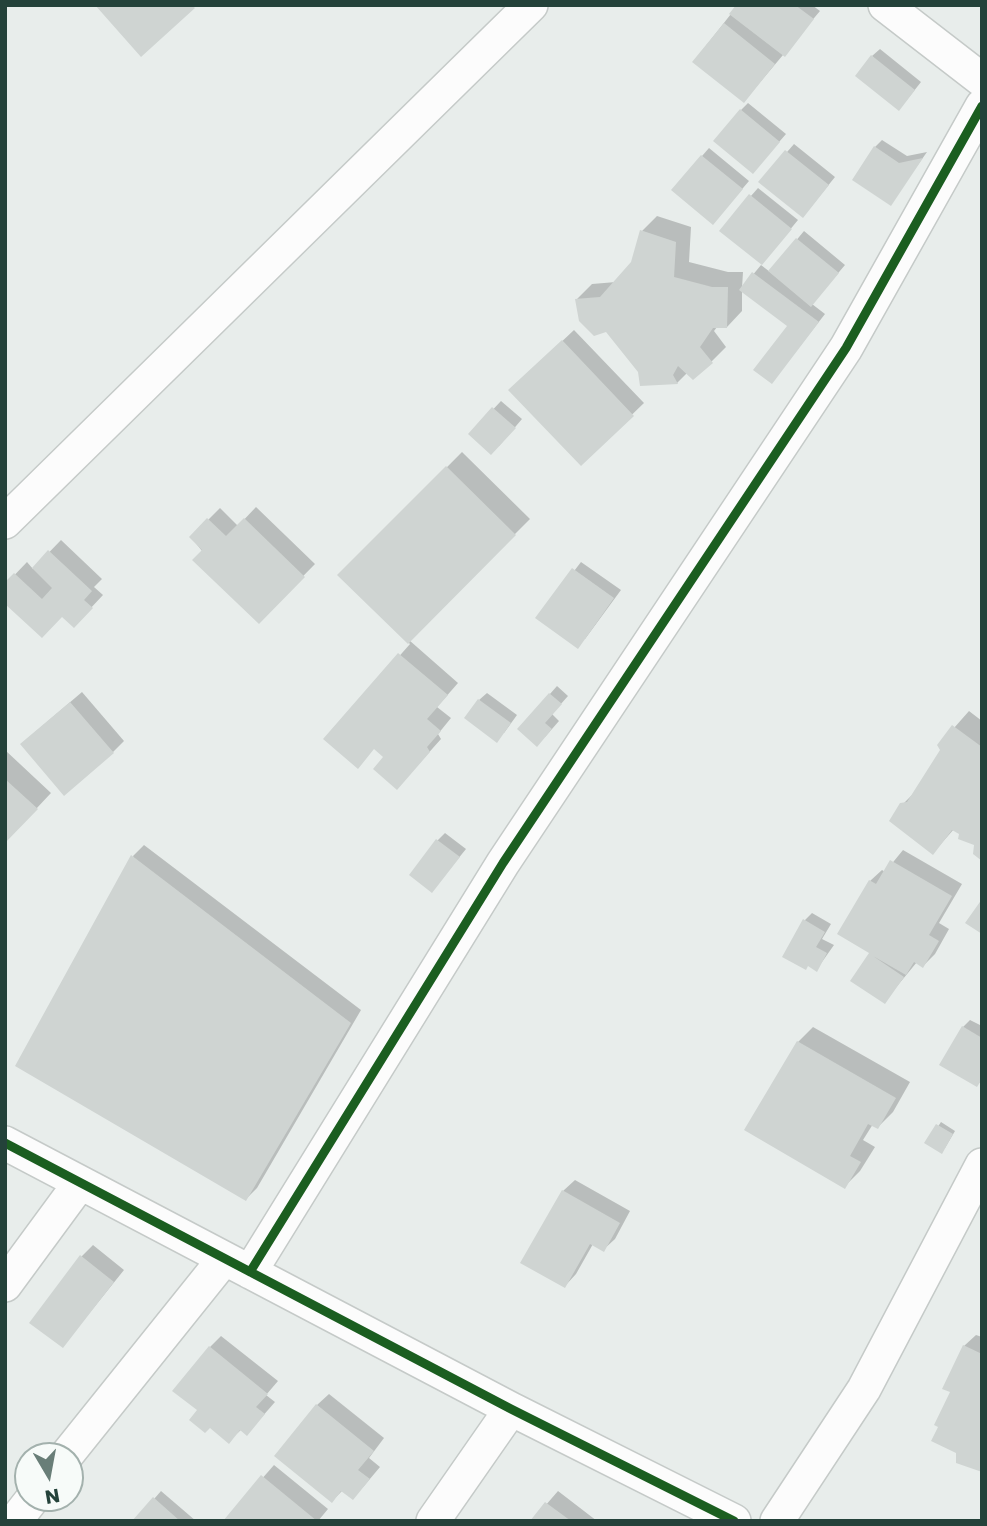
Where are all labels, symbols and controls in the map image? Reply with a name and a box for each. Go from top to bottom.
north arrow [14,1442,84,1512]
text: N [43,1482,62,1511]

